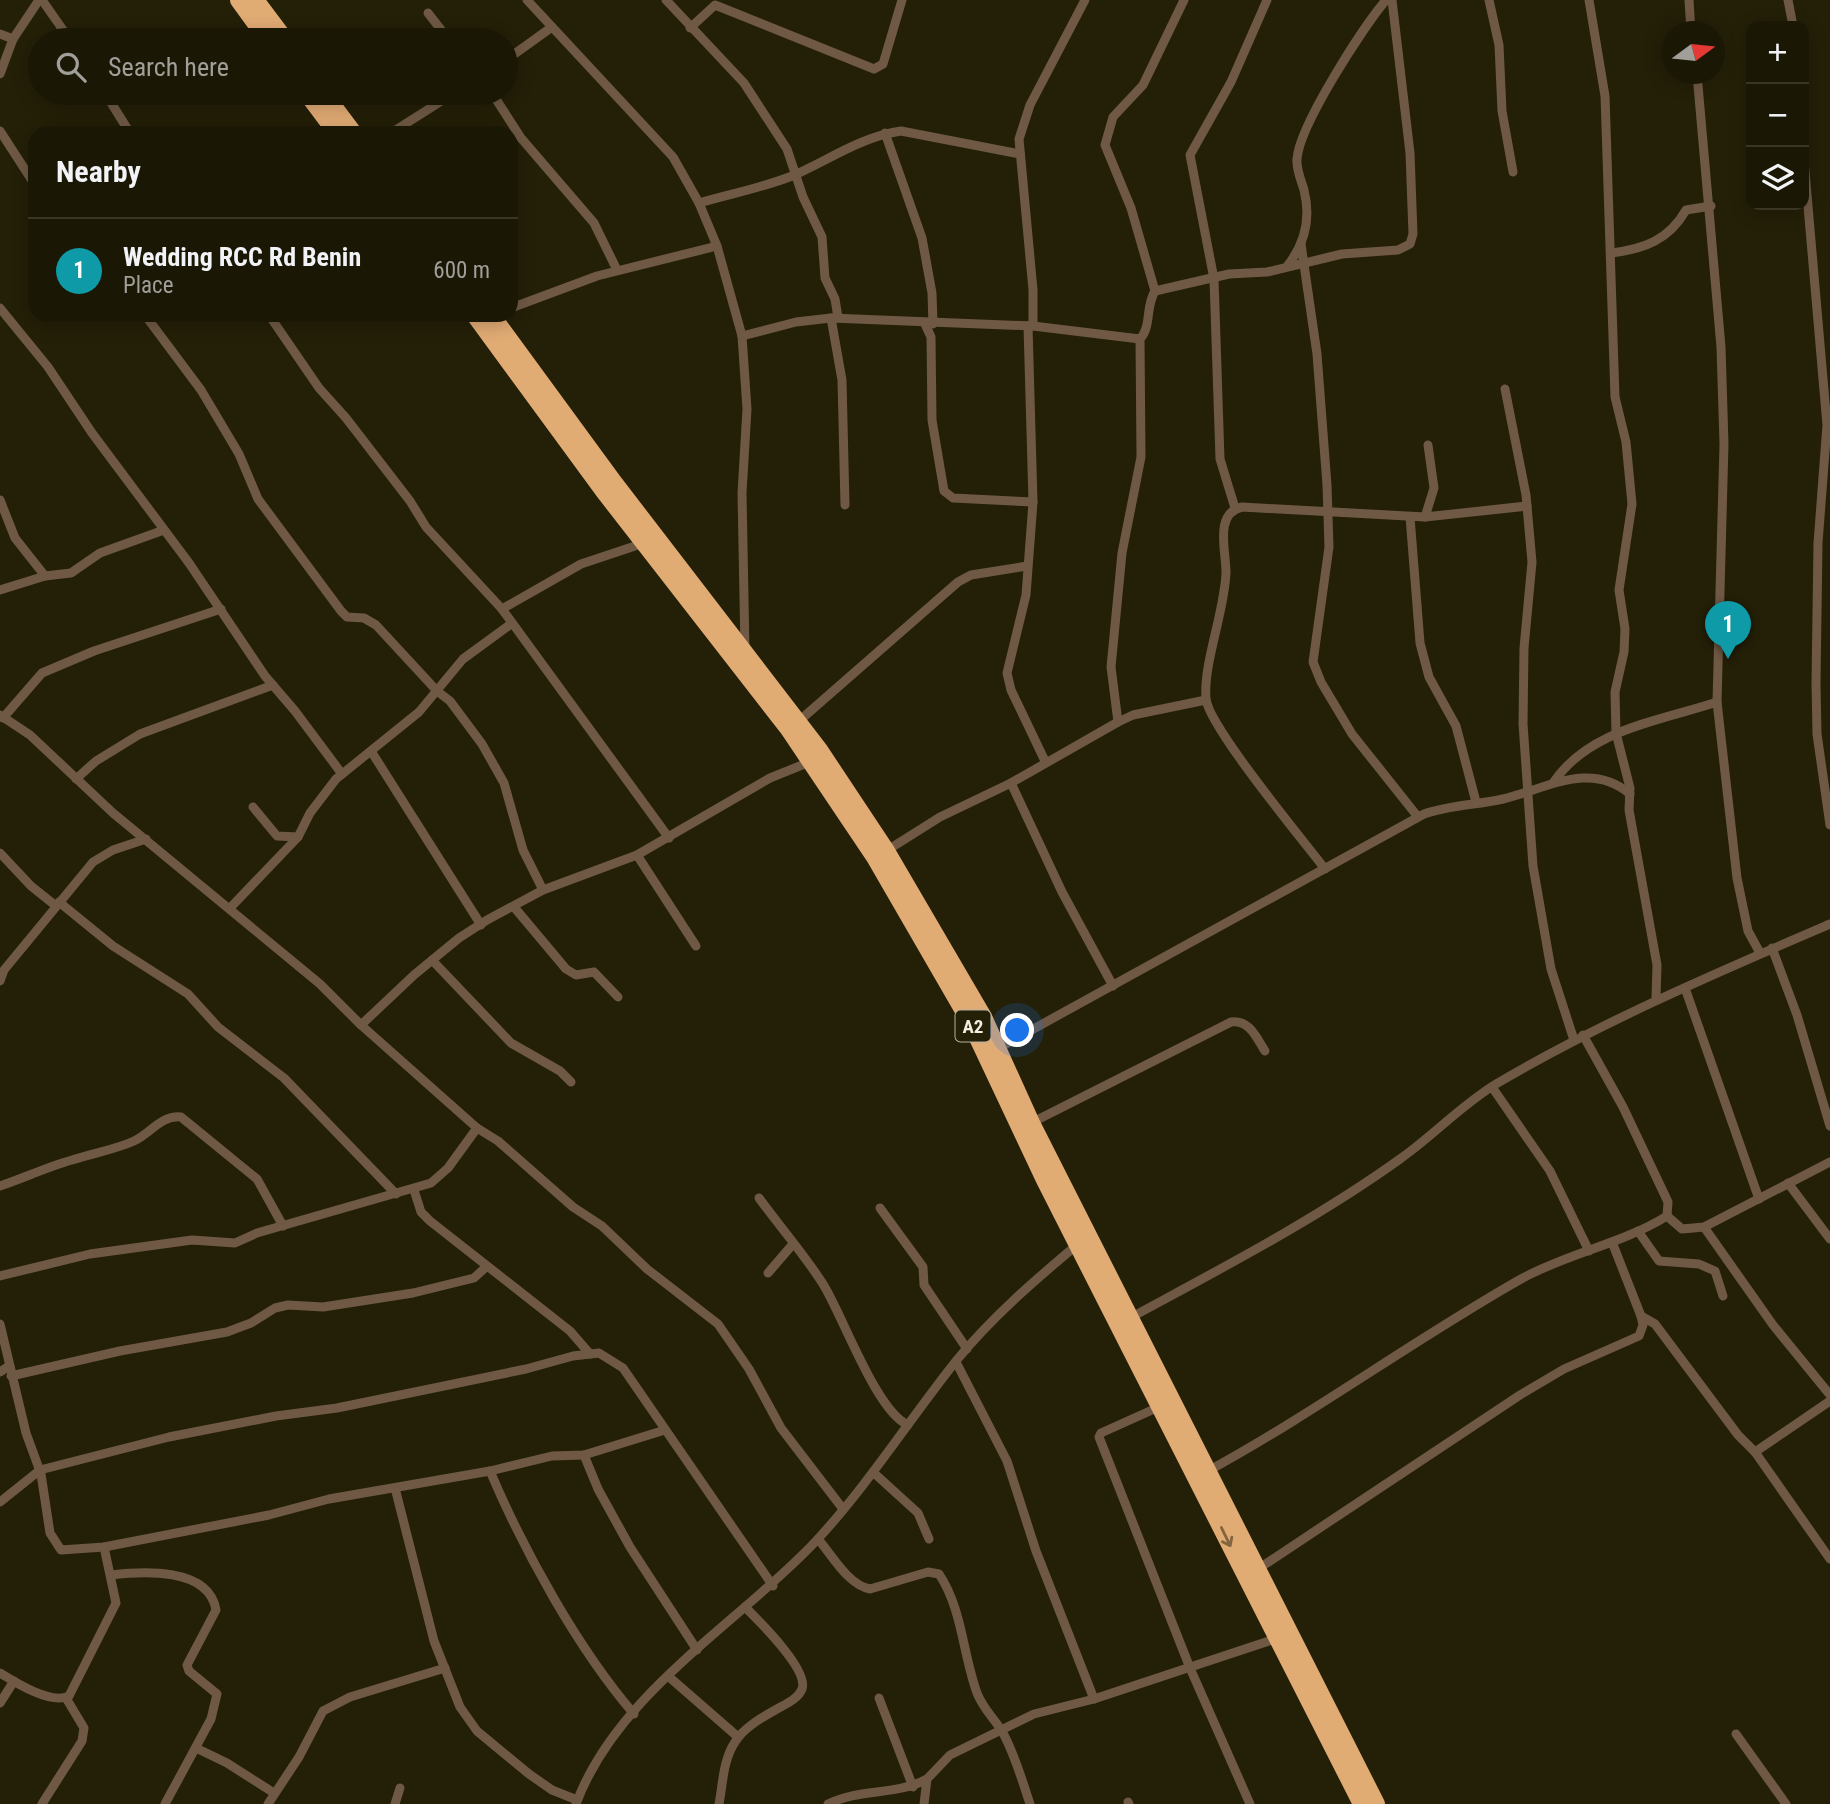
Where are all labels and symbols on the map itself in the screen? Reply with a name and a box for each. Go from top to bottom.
north arrow [1662,21,1725,84]
pin: 1 [1705,601,1751,659]
road number: A2 [956,1010,990,1042]
your location [1000,1013,1034,1047]
one-way arrow [1220,1526,1233,1547]

